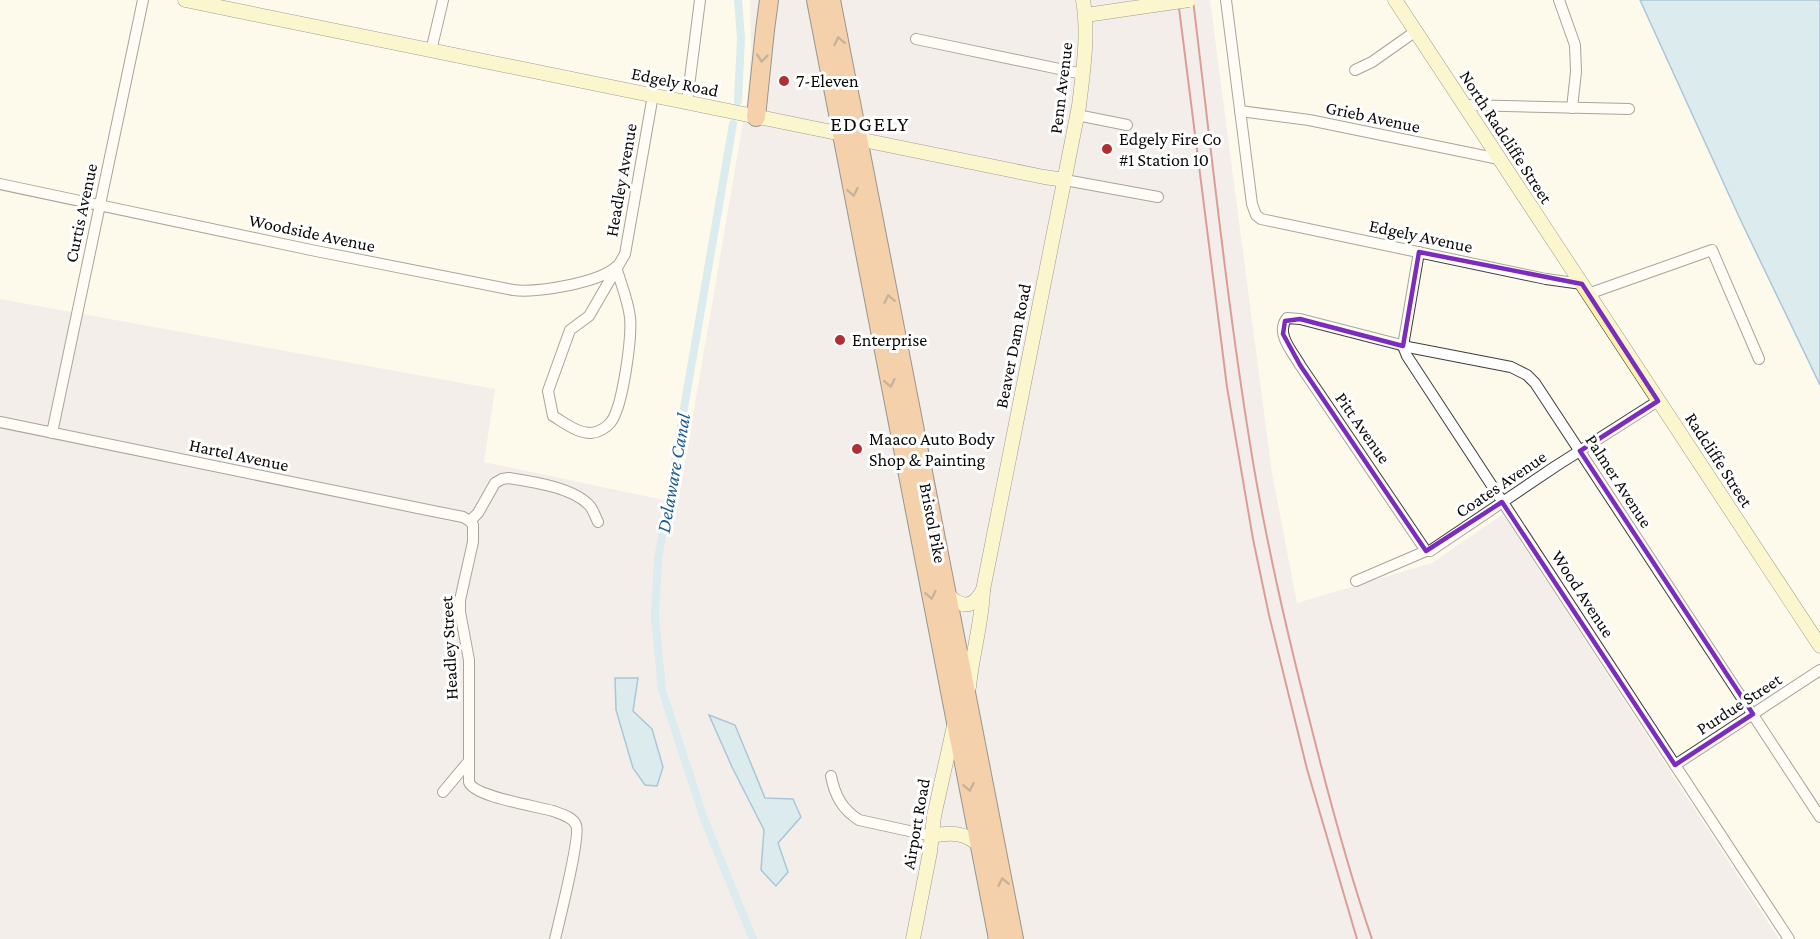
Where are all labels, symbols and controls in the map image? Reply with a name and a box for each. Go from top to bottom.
one-way arrow [833,36,846,46]
street label: Penn Avenue [1045,41,1077,135]
one-way arrow [756,53,769,63]
street label: Edgely Road [630,63,721,101]
street label: North Radcliffe Street [1456,67,1557,208]
place label: 7-Eleven [796,71,859,91]
marker: 7-Eleven [777,74,791,88]
street label: Grieb Avenue [1324,97,1422,137]
district label: EDGELY [830,112,910,136]
street label: Headley Avenue [601,122,641,238]
place label: Edgely Fire Co #1 Station 10 [1119,129,1221,170]
marker: Edgely Fire Co #1 Station 10 [1100,142,1114,156]
street label: Curtis Avenue [61,162,101,264]
one-way arrow [846,186,859,196]
street label: Woodside Avenue [247,210,377,256]
street label: Edgely Avenue [1367,215,1475,257]
street label: Beaver Dam Road [991,282,1035,410]
one-way arrow [883,294,896,304]
place label: Enterprise [852,330,927,350]
marker: Enterprise [833,333,847,347]
one-way arrow [883,378,896,388]
street label: Pitt Avenue [1331,389,1395,467]
street label: Radcliffe Street [1681,409,1757,512]
water label: Delaware Canal [652,410,695,534]
place label: Maaco Auto Body Shop & Painting [869,429,995,470]
street label: Palmer Avenue [1581,431,1657,531]
street label: Hartel Avenue [187,435,291,475]
marker: Maaco Auto Body Shop & Painting [850,442,864,456]
street label: Coates Avenue [1452,446,1550,522]
street label: Bristol Pike [915,481,951,565]
street label: Wood Avenue [1548,547,1619,641]
one-way arrow [924,590,937,600]
street label: Headley Street [436,595,462,700]
street label: Purdue Street [1693,669,1786,739]
street label: Airport Road [898,776,934,871]
one-way arrow [962,781,975,791]
one-way arrow [997,877,1010,887]

